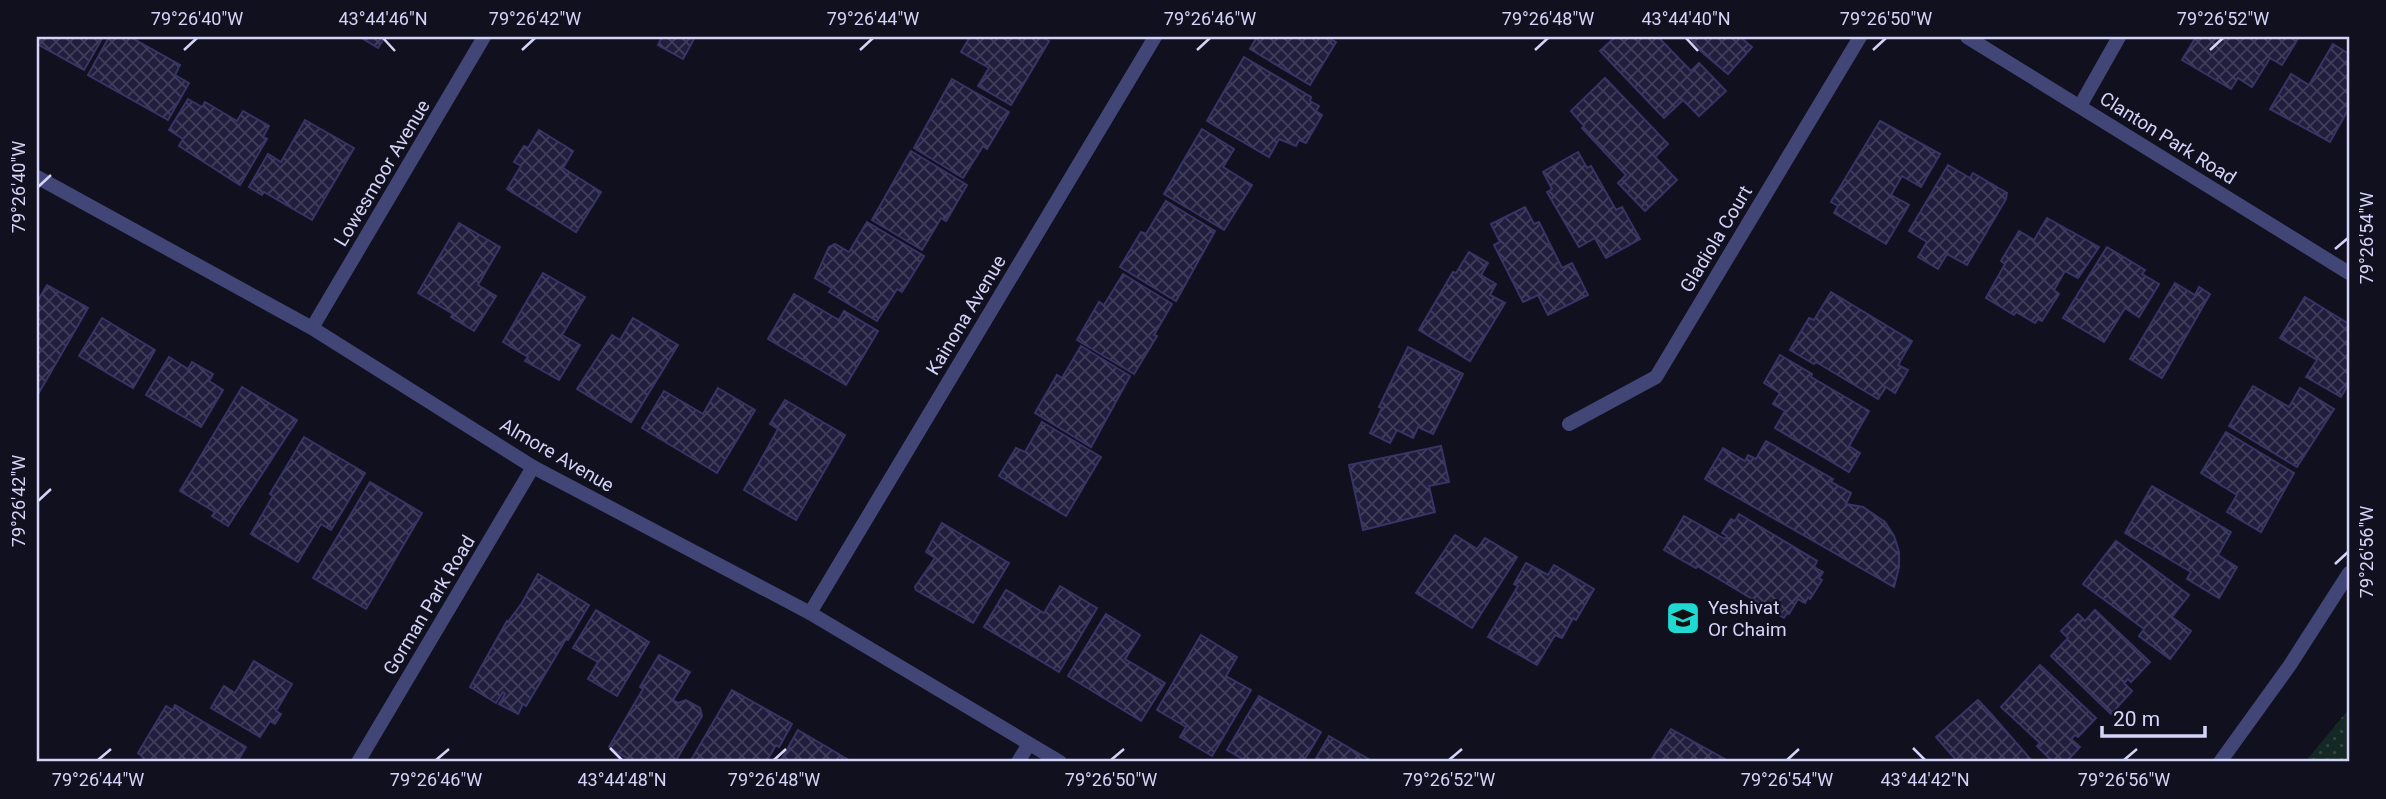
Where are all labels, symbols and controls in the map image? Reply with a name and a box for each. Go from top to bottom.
text: 79°26'40"W [151,8,243,29]
text: 43°44'46"N [338,8,428,29]
text: 79°26'42"W [489,8,581,29]
text: 79°26'44"W [827,8,919,29]
text: 79°26'46"W [1164,8,1256,29]
text: 79°26'48"W [1502,8,1594,29]
text: 43°44'40"N [1641,8,1731,29]
text: 79°26'50"W [1840,8,1932,29]
text: 79°26'52"W [2177,8,2269,29]
street label: Clanton Park Road [2096,87,2240,189]
street label: Lowesmoor Avenue [329,96,435,250]
text: 79°26'40"W [8,141,29,233]
street label: Gladiola Court [1675,181,1757,297]
text: 79°26'54"W [2356,192,2377,284]
street label: Kainona Avenue [921,251,1011,379]
street label: Almore Avenue [496,413,618,497]
text: 79°26'42"W [8,455,29,547]
text: 79°26'56"W [2356,506,2377,598]
street label: Gorman Park Road [378,531,480,679]
place label: Yeshivat Or Chaim [1708,596,1787,641]
school or university icon: Yeshivat Or Chaim [1664,599,1702,637]
scale bar [2102,694,2206,738]
text: 20 m [2113,707,2160,731]
text: 79°26'44"W [52,769,144,790]
text: 79°26'46"W [390,769,482,790]
text: 43°44'48"N [577,769,667,790]
text: 79°26'48"W [728,769,820,790]
text: 79°26'50"W [1065,769,1157,790]
text: 79°26'52"W [1403,769,1495,790]
text: 79°26'54"W [1741,769,1833,790]
text: 43°44'42"N [1880,769,1970,790]
text: 79°26'56"W [2078,769,2170,790]

